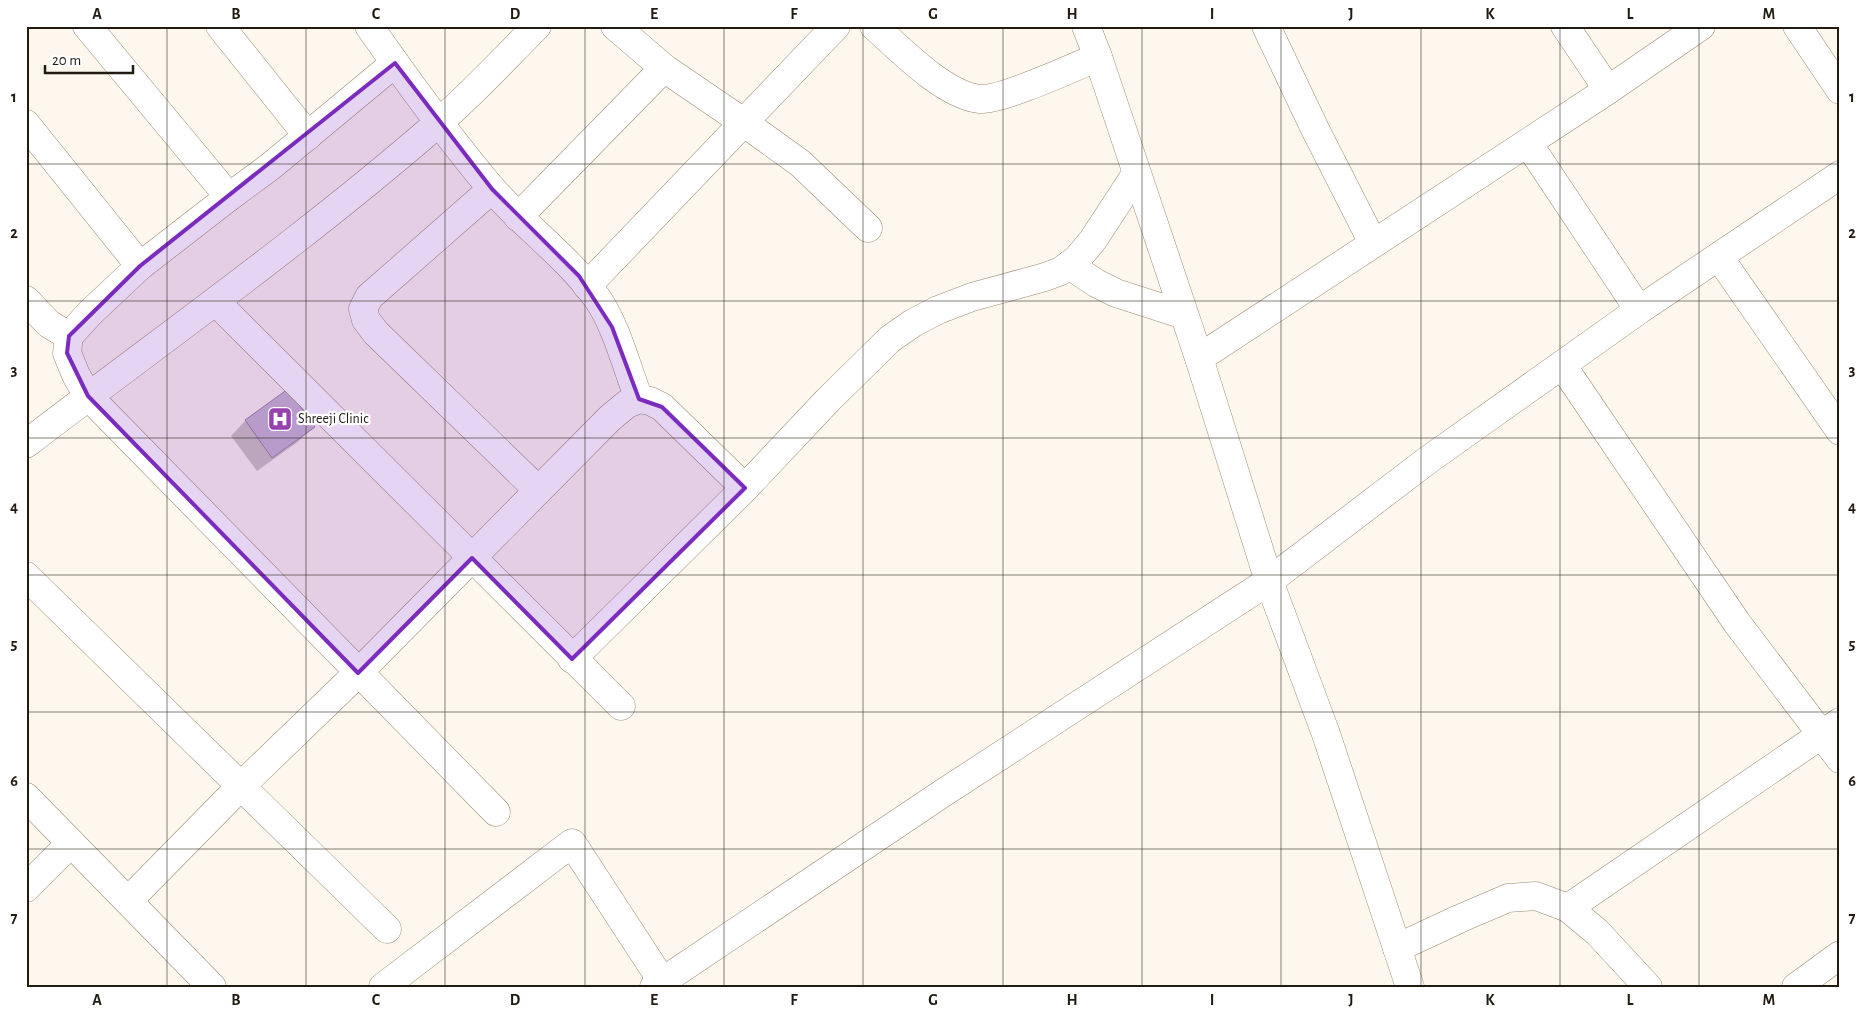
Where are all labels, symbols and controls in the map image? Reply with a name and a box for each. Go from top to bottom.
text: A [92,6,102,22]
text: B [231,6,241,22]
text: C [372,6,381,22]
text: D [510,6,521,22]
text: E [650,6,658,22]
text: F [790,6,798,22]
text: G [928,6,938,22]
text: H [1066,6,1078,22]
text: I [1210,6,1214,22]
text: J [1348,6,1354,22]
text: K [1485,6,1495,22]
text: L [1627,6,1634,22]
text: M [1763,6,1775,22]
scale bar [45,42,132,74]
text: 20 m [52,53,81,68]
text: 1 [11,89,17,105]
text: 1 [1849,89,1855,105]
text: 2 [10,225,18,241]
text: 2 [1848,225,1856,241]
text: 3 [11,362,18,378]
text: 3 [1849,362,1856,378]
hospital icon: Shreeji Clinic [267,406,293,432]
place label: Shreeji Clinic [298,412,369,426]
text: 4 [10,499,18,515]
text: 4 [1848,499,1856,515]
text: 5 [11,636,18,652]
text: 5 [1849,636,1856,652]
text: 6 [10,773,18,789]
text: 6 [1848,773,1856,789]
text: 7 [11,910,18,926]
text: 7 [1849,910,1856,926]
text: A [92,992,102,1008]
text: B [231,992,241,1008]
text: C [372,992,381,1008]
text: D [510,992,521,1008]
text: E [650,992,658,1008]
text: F [790,992,798,1008]
text: G [928,992,938,1008]
text: H [1066,992,1078,1008]
text: I [1210,992,1214,1008]
text: J [1348,992,1354,1008]
text: K [1485,992,1495,1008]
text: L [1627,992,1634,1008]
text: M [1763,992,1775,1008]

